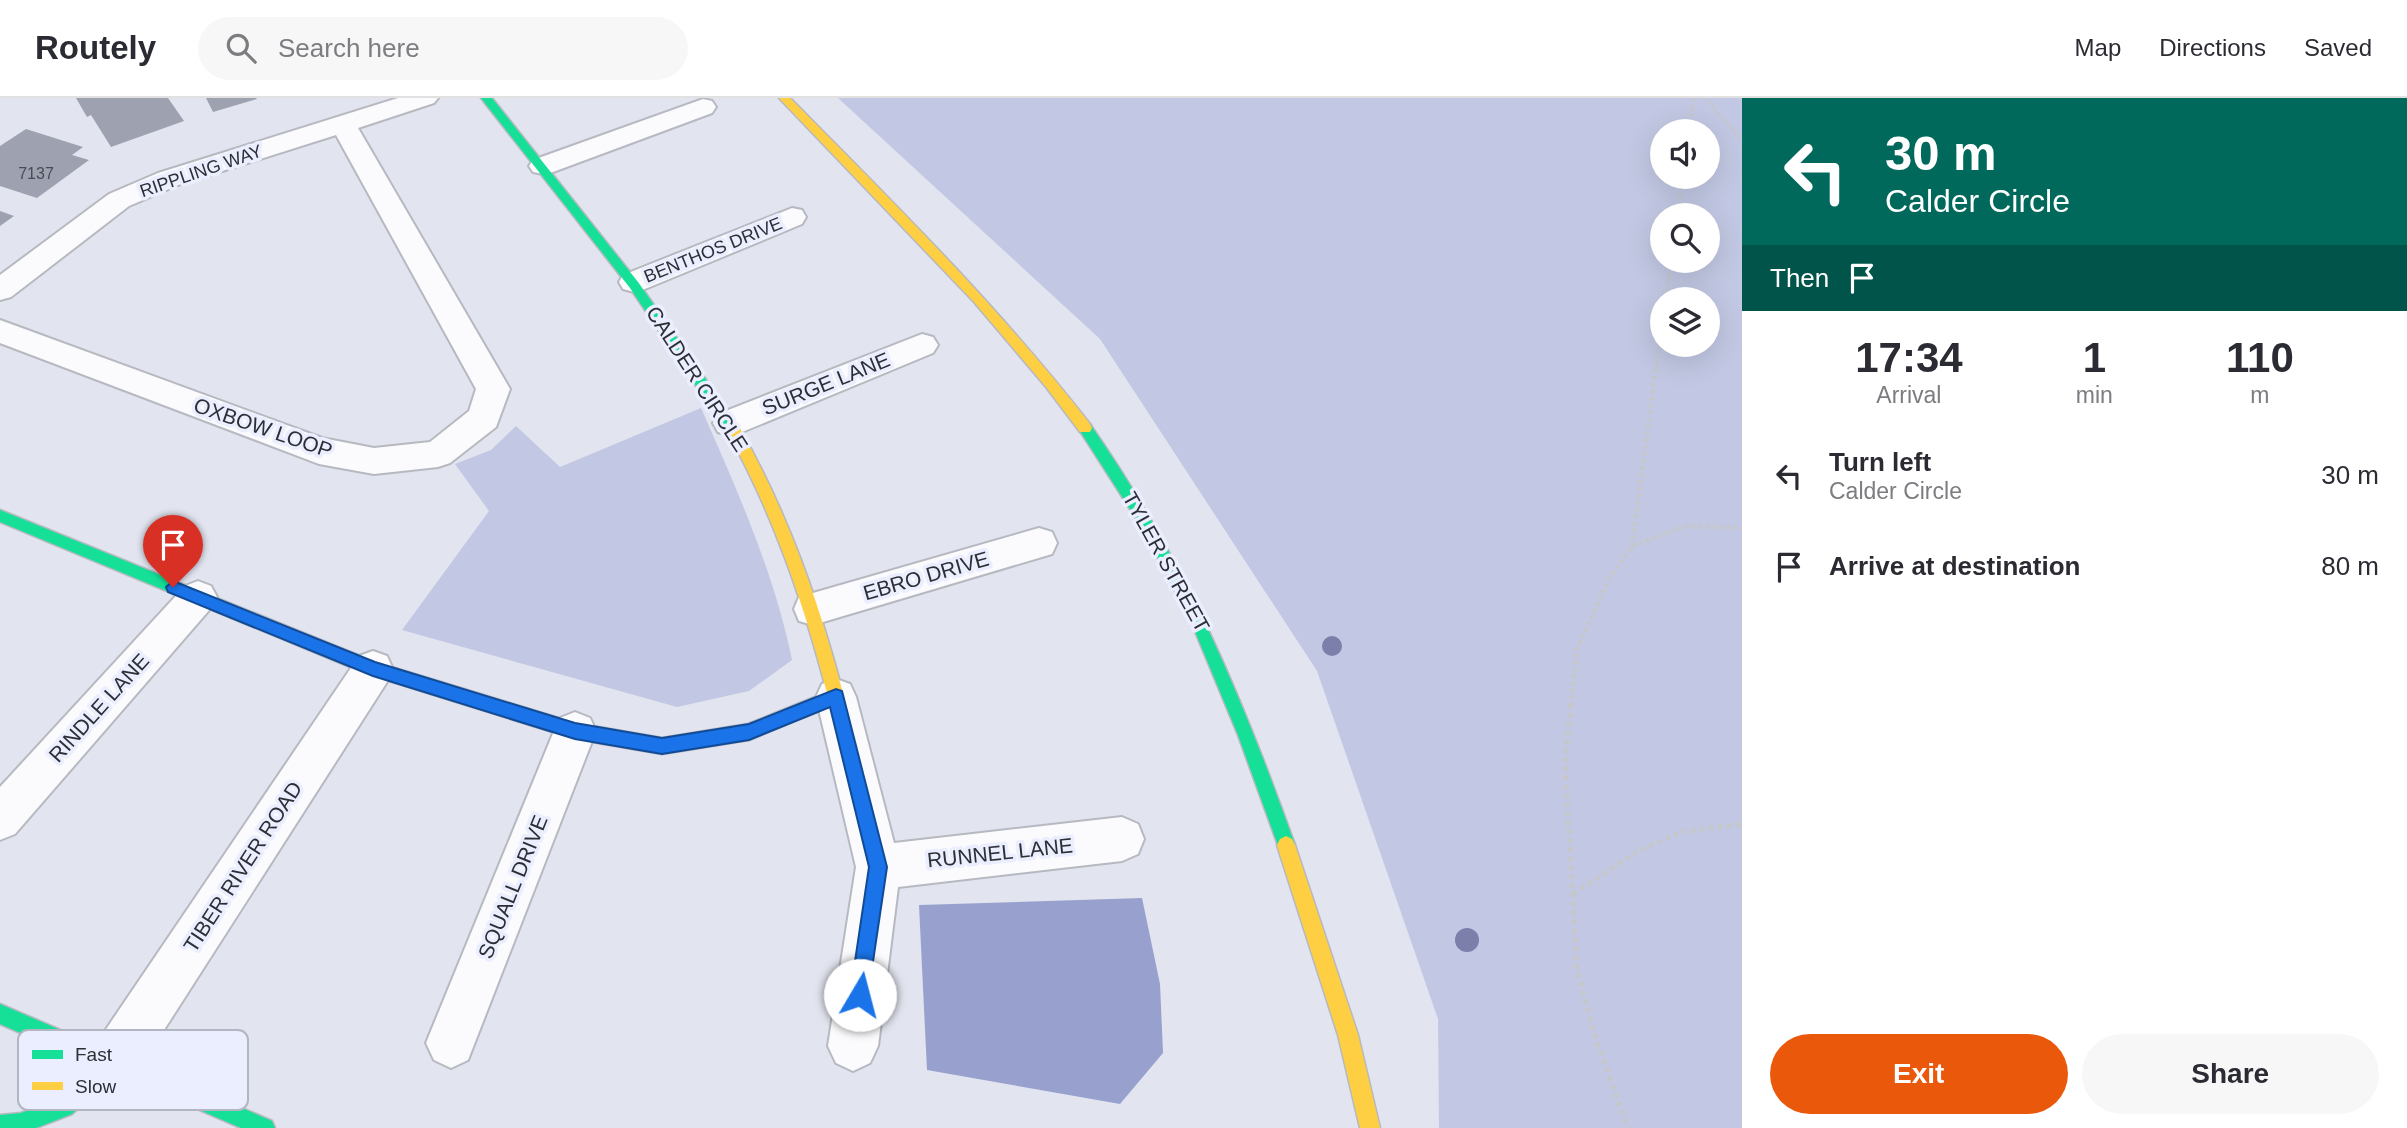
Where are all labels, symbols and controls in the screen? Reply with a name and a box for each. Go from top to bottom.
search box [198,17,688,80]
text: Routely [35,29,156,66]
icon: search [222,29,260,67]
text: Search here [278,33,420,63]
text: Map [2075,34,2121,61]
text: Directions [2159,34,2266,61]
text: Saved [2304,34,2372,61]
map controls [1650,119,1720,357]
button: sound [1650,119,1720,189]
icon: left [1770,126,1861,217]
text: 30 m [1885,126,1997,180]
street label: RIPPLING WAY [137,141,265,201]
house number: 7137 [18,165,54,182]
text: Calder Circle [1885,183,2070,219]
button: search [1650,203,1720,273]
street label: BENTHOS DRIVE [641,213,785,287]
icon: arrive [1843,259,1881,297]
text: Then [1770,263,1829,293]
button: layers [1650,287,1720,357]
street label: CALDER CIRCLE [642,302,753,455]
text: 17:34 [1855,334,1963,381]
text: 1 [2083,334,2106,381]
text: 110 [2226,334,2294,381]
street label: SURGE LANE [759,348,893,420]
text: Arrival [1876,382,1941,408]
text: min [2076,382,2113,408]
text: m [2250,382,2270,408]
street label: OXBOW LOOP [191,393,335,462]
text: Turn left [1829,447,1931,477]
icon: left [1770,457,1808,495]
text: 30 m [2321,460,2379,490]
text: Calder Circle [1829,478,1962,504]
street label: TYLER STREET [1118,488,1214,636]
pin [143,515,203,587]
icon: arrive [154,526,192,564]
street label: EBRO DRIVE [860,547,991,604]
icon: arrive [1770,548,1808,586]
text: Arrive at destination [1829,551,2080,581]
text: 80 m [2321,551,2379,581]
street label: RINDLE LANE [44,649,153,767]
street label: TIBER RIVER ROAD [179,777,306,956]
street label: SQUALL DRIVE [473,812,552,962]
street label: RUNNEL LANE [926,833,1074,872]
position arrow [823,958,897,1032]
legend [18,1030,248,1110]
button: Exit [1770,1034,2068,1114]
button: Share [2082,1034,2379,1114]
text: Fast [75,1044,113,1065]
text: Slow [75,1076,116,1097]

